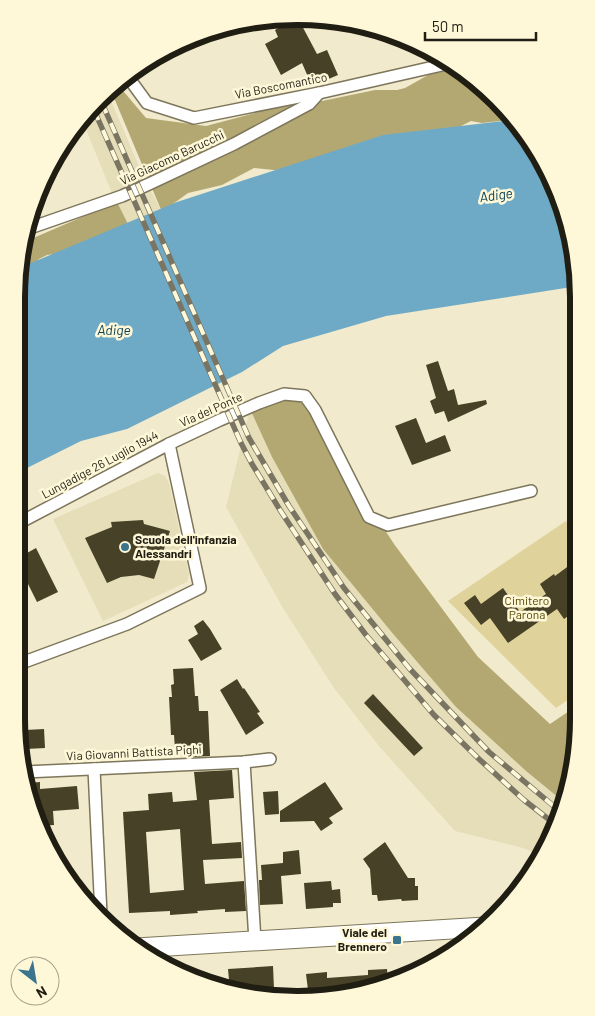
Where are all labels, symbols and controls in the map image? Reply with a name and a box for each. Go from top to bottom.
scale bar [425,10,536,42]
text: 50 m [432,17,464,35]
street label: Via Boscomantico [233,69,328,101]
street label: Via Giacomo Barucchi [117,127,226,187]
water label: Adige [478,184,514,205]
water label: Adige [97,321,131,338]
street label: Via del Ponte [177,389,244,429]
street label: Lungadige 26 Luglio 1944 [39,427,160,501]
place label: Scuola dell'infanzia Alessandri [135,532,237,560]
marker: Scuola dell'infanzia Alessandri [119,541,131,553]
park label: Cimitero Parona [505,593,549,621]
street label: Via Giovanni Battista Pighi [66,741,202,763]
place label: Viale del Brennero [338,925,387,953]
marker: Viale del Brennero [391,934,403,946]
north arrow [10,956,60,1006]
text: N [34,983,50,1002]

